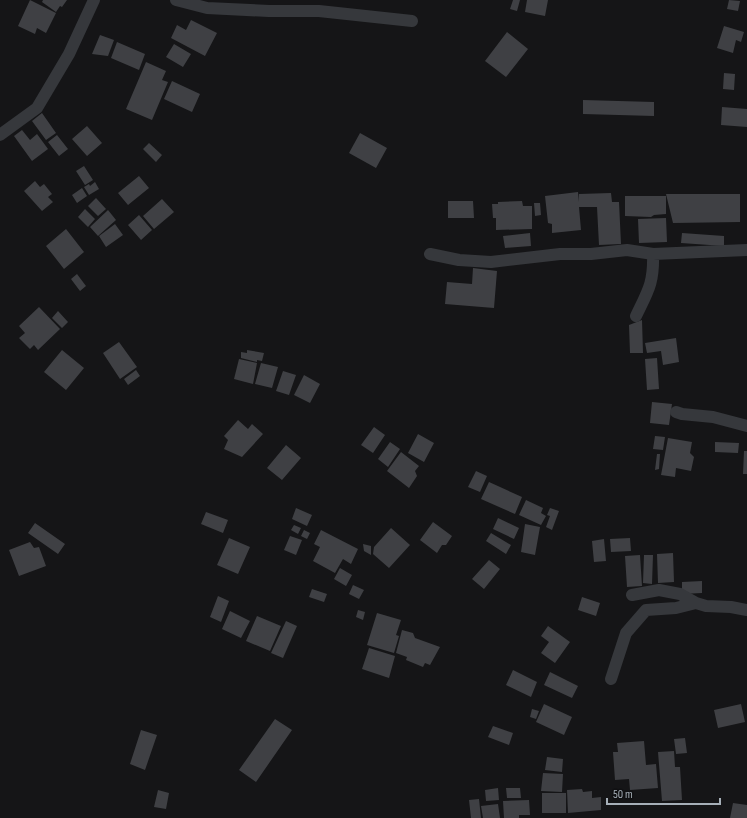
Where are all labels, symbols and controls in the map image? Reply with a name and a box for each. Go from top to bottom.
scale bar [607,780,720,806]
text: 50 m [613,787,633,802]

